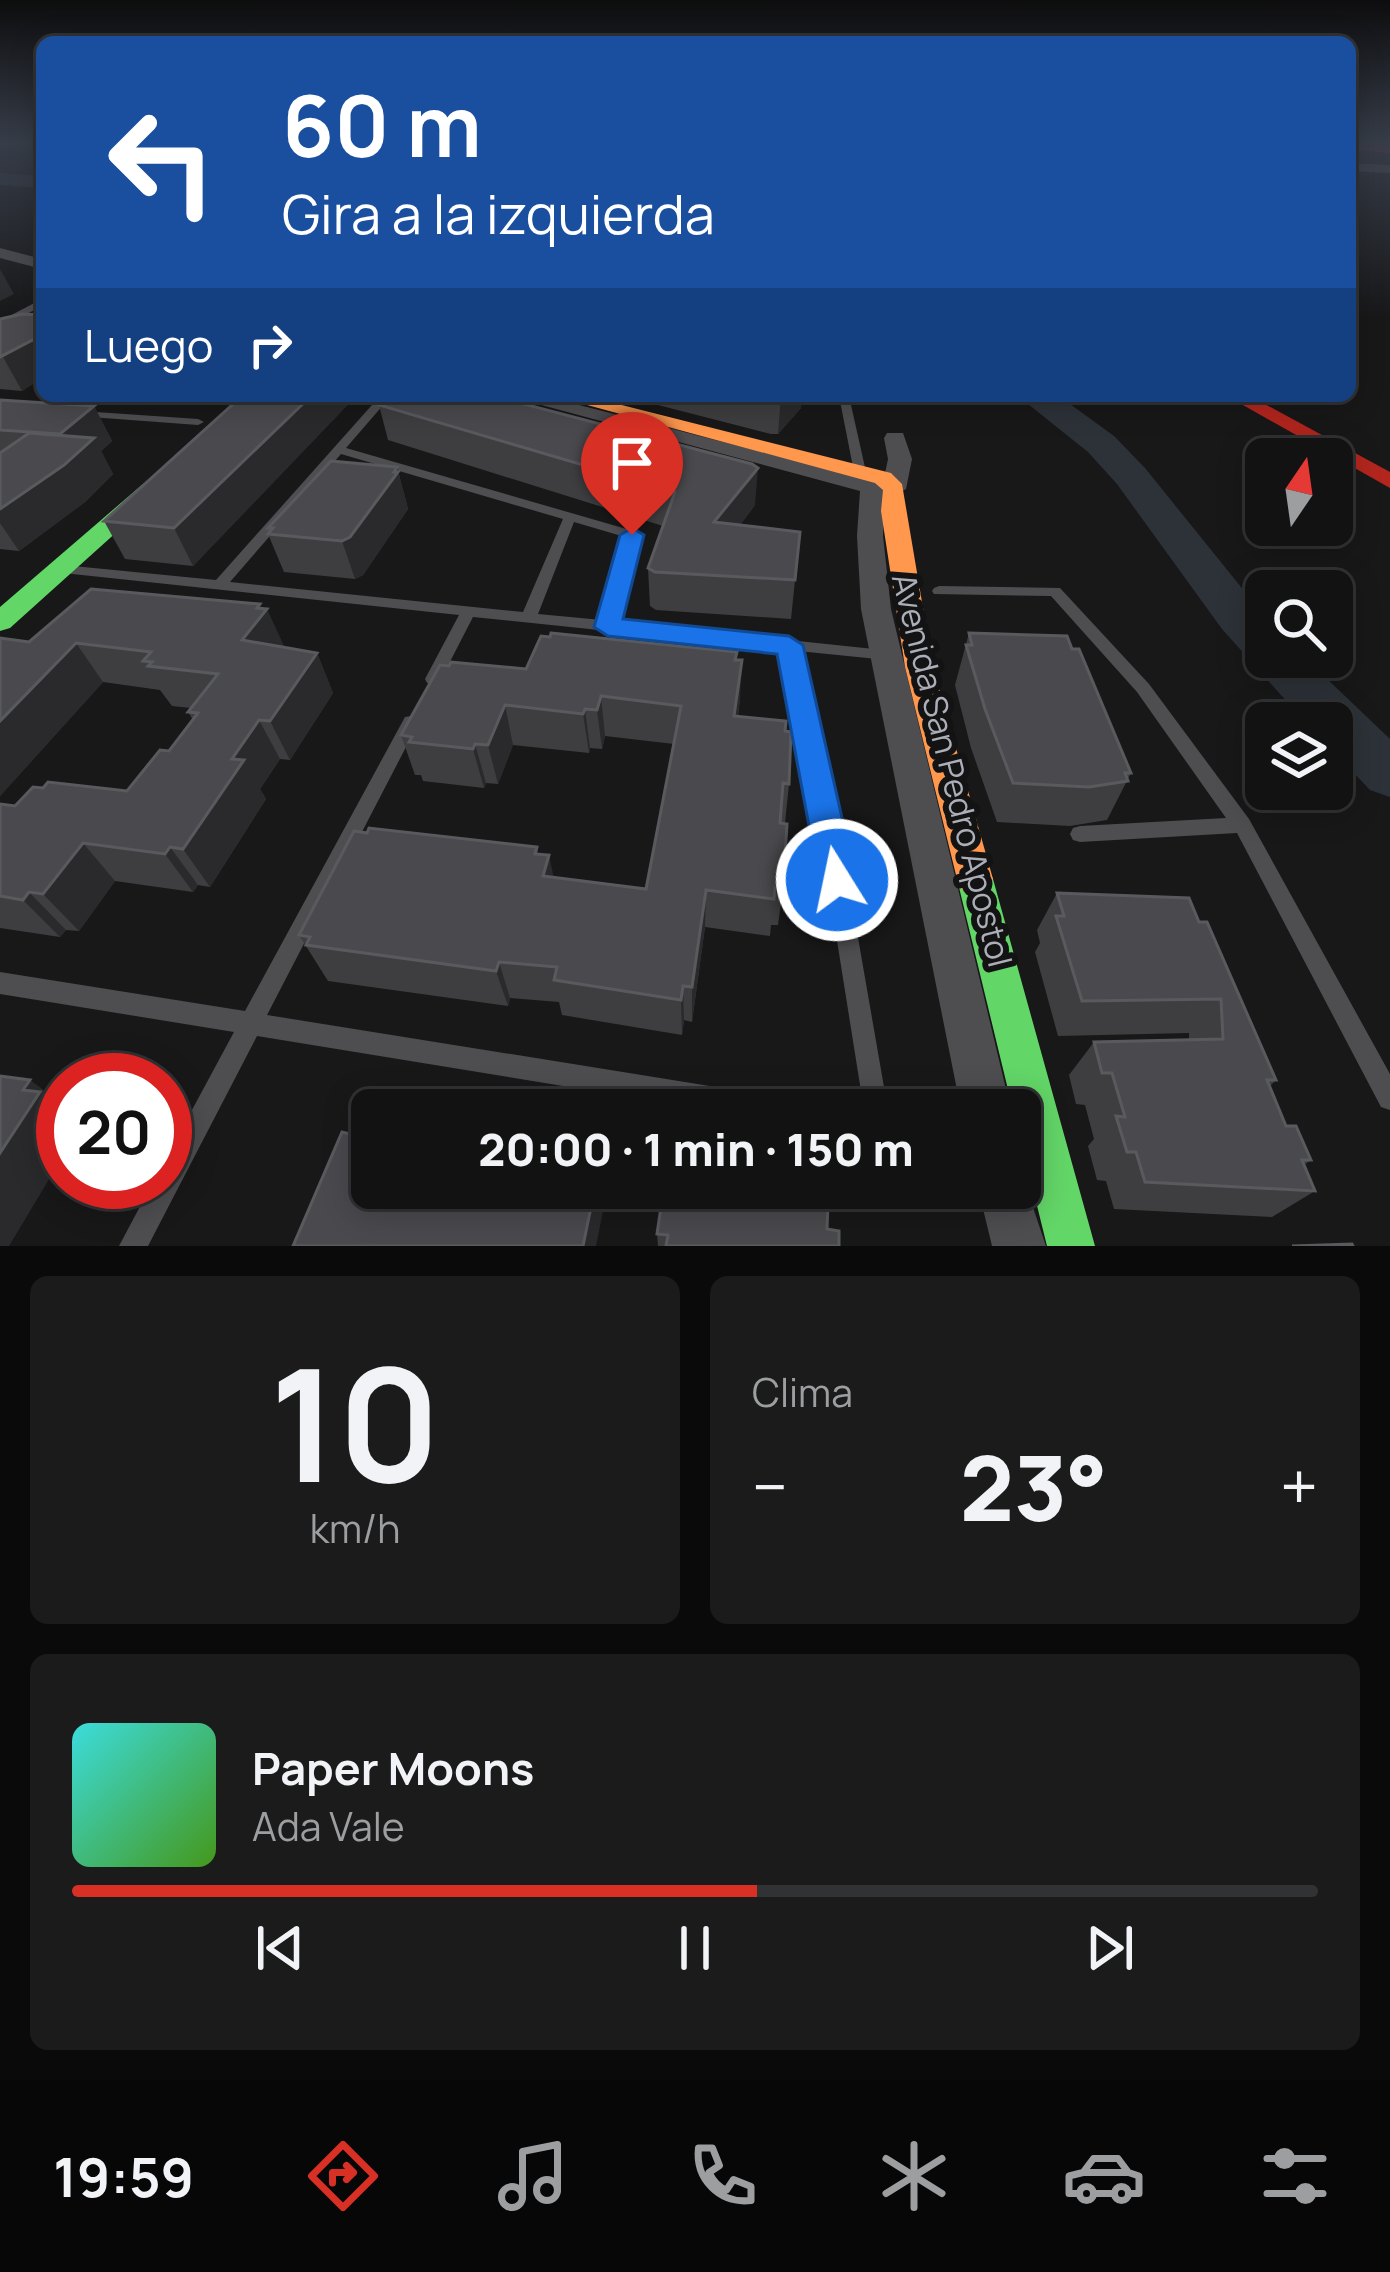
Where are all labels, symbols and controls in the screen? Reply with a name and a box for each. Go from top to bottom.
text: 60 m [282,67,482,182]
icon: left [84,84,240,240]
text: Gira a la izquierda [282,176,715,250]
icon: right [237,312,303,378]
text: Luego [84,314,213,376]
pin [581,412,683,535]
icon: arrive [599,430,665,496]
north arrow [1245,438,1353,546]
map controls [1245,438,1353,810]
street label: Avenida San Pedro Apostol [882,568,1023,972]
button: search [1245,570,1353,678]
button: layers [1245,702,1353,810]
position arrow [774,817,900,943]
speed limit sign: 20 [36,1053,192,1209]
text: 20:00 · 1 min · 150 m [478,1118,914,1180]
text: 10 [270,1316,440,1529]
text: Clima [752,1365,853,1419]
text: 23° [960,1425,1108,1548]
text: − [752,1441,788,1531]
text: + [1280,1441,1318,1531]
text: km/h [310,1501,400,1555]
text: Paper Moons [252,1737,534,1799]
text: Ada Vale [252,1799,405,1853]
icon: previous [247,1915,313,1981]
icon: pause [662,1915,728,1981]
icon: next [1077,1915,1143,1981]
icon: directions [301,2134,385,2218]
icon: music [491,2134,575,2218]
icon: phone [681,2134,765,2218]
icon: climate [872,2134,956,2218]
icon: car [1062,2134,1146,2218]
icon: filters [1253,2134,1337,2218]
text: 19:59 [53,2139,194,2213]

